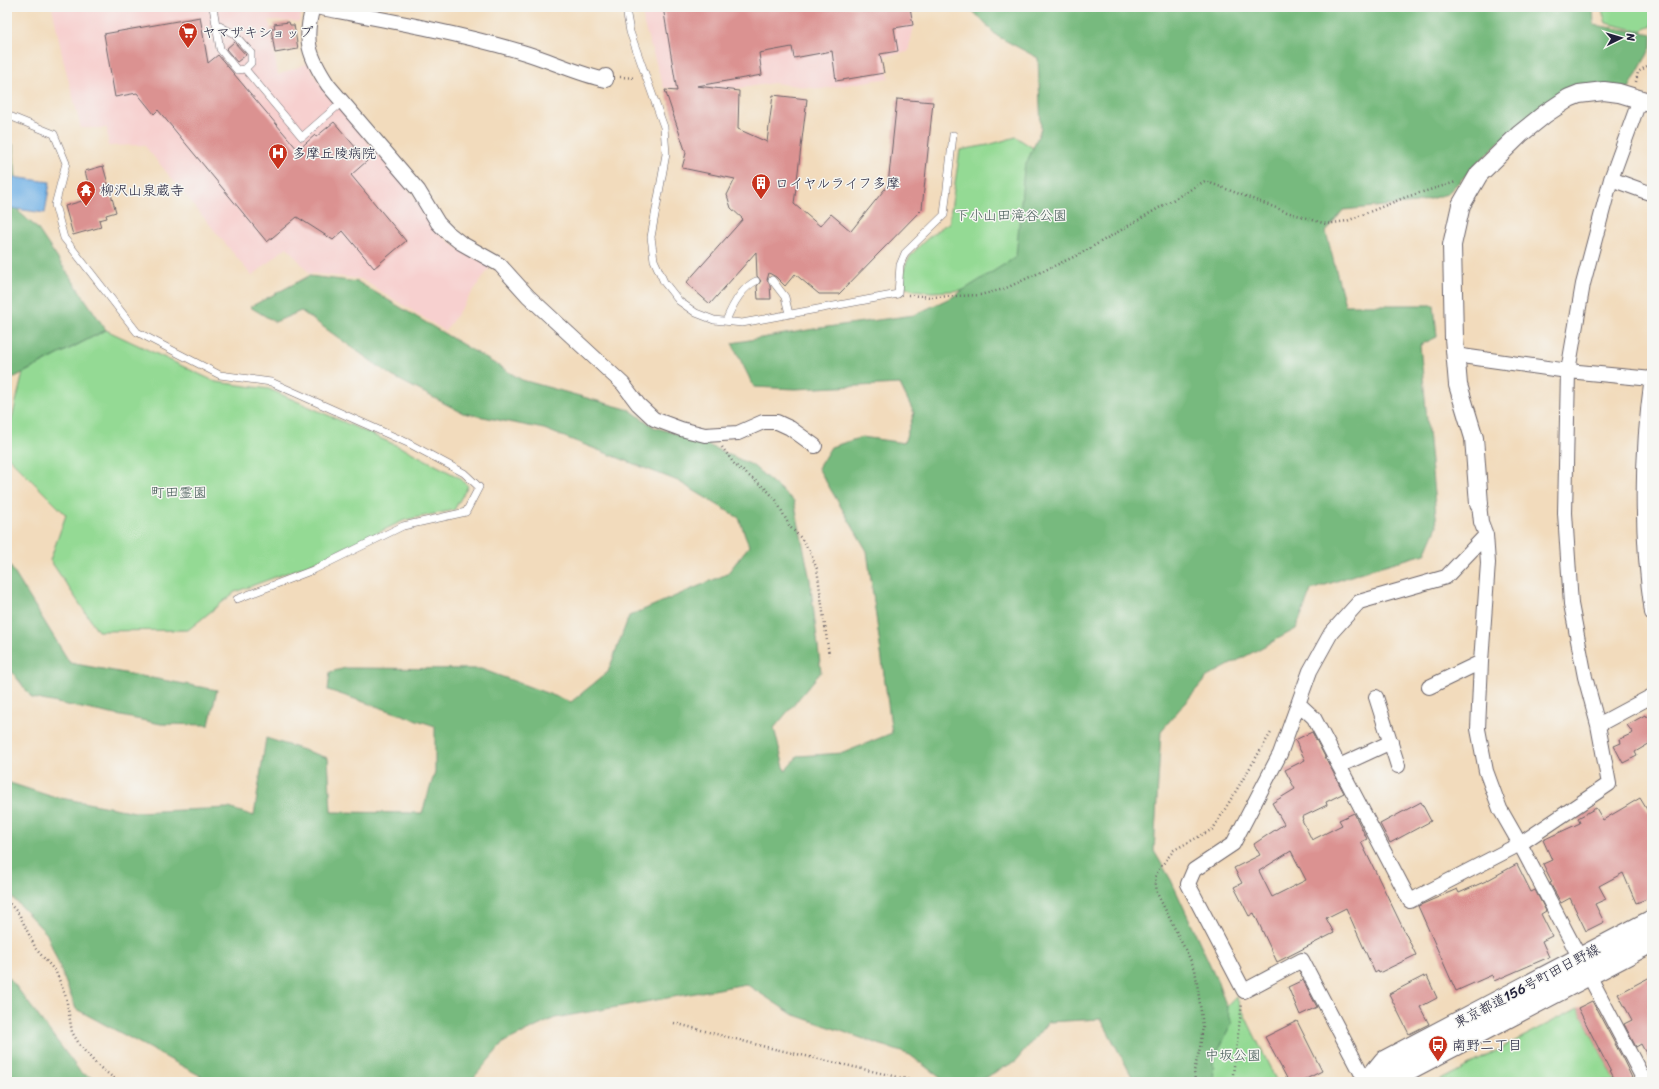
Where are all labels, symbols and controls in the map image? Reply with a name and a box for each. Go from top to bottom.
north arrow [1601,18,1641,58]
place label: ヤマザキショップ [202,20,313,45]
supermarket icon: ヤマザキショップ [177,21,199,49]
text: N [1621,32,1640,42]
place label: 多摩丘陵病院 [292,141,376,166]
hospital icon: 多摩丘陵病院 [267,142,289,170]
place label: ロイヤルライフ多摩 [775,171,900,196]
building icon: ロイヤルライフ多摩 [750,172,772,200]
place label: 柳沢山泉蔵寺 [100,178,184,203]
temple icon: 柳沢山泉蔵寺 [75,179,97,207]
park label: 下小山田滝谷公園 [955,203,1067,228]
park label: 町田霊園 [151,480,207,505]
street label: 東京都道156号町田日野線 [1449,937,1605,1035]
place label: 南野二丁目 [1452,1033,1522,1058]
bus stop icon: 南野二丁目 [1427,1034,1449,1062]
park label: 中坂公園 [1205,1043,1261,1068]

